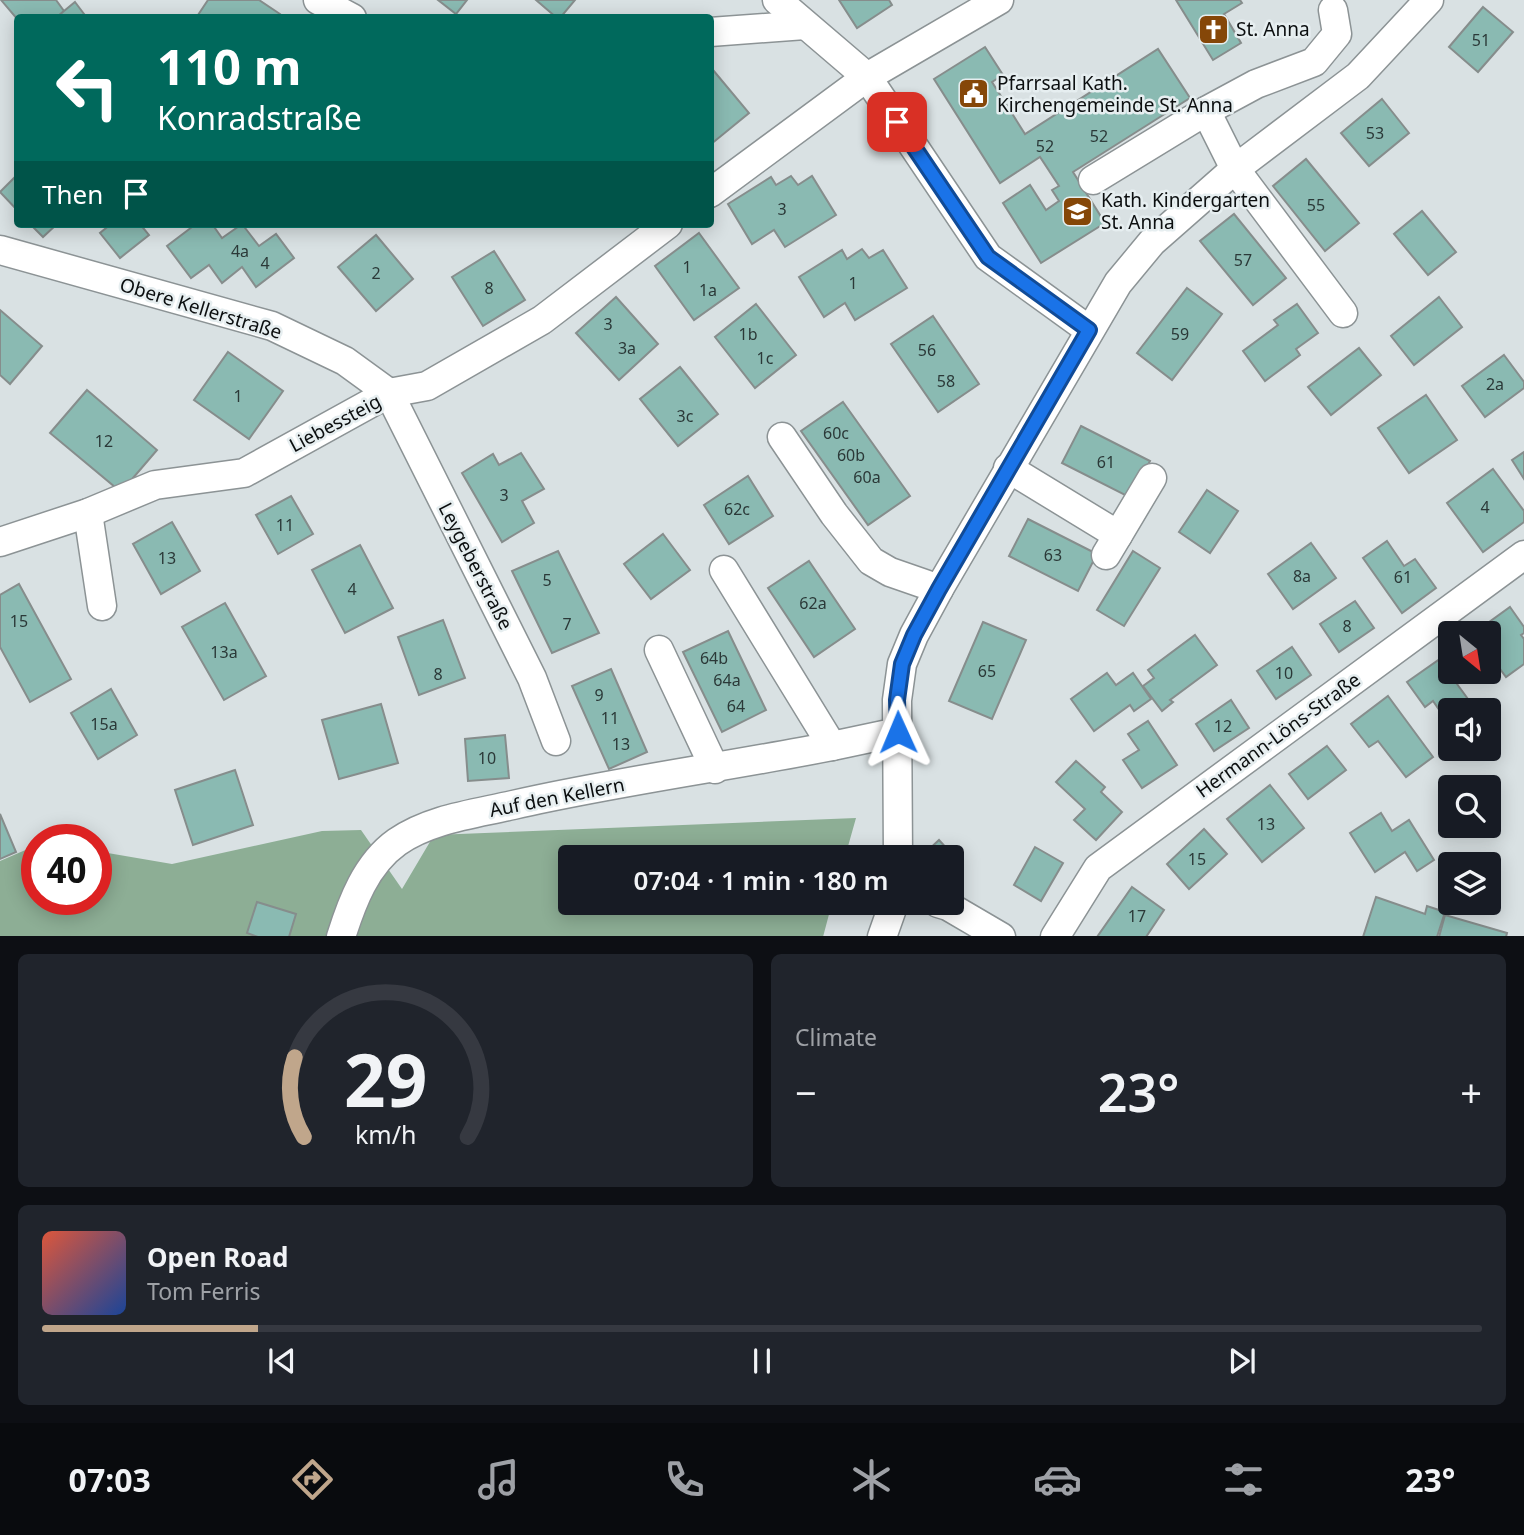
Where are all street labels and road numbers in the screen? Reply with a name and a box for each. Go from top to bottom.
street label: Obere Kellerstraße [117,271,285,345]
street label: Liebessteig [285,388,385,458]
street label: Leygeberstraße [433,498,519,634]
street label: Hermann-Löns-Straße [1191,667,1365,803]
street label: Auf den Kellern [487,771,627,823]

